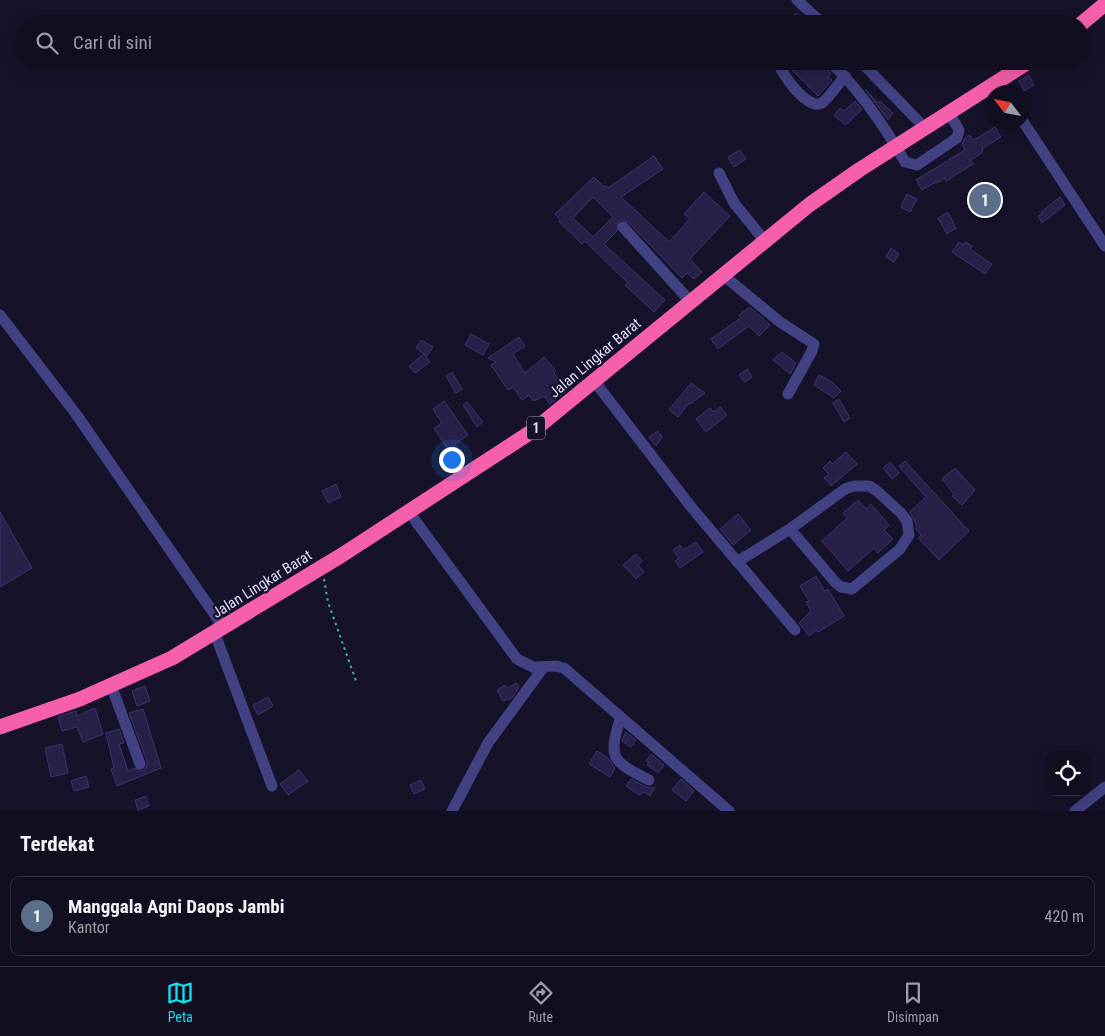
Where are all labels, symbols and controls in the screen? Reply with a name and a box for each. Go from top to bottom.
search box [15,15,1090,70]
icon: search [33,29,61,57]
text: Cari di sini [73,31,152,54]
north arrow [985,85,1030,130]
pin: 1 [969,181,1001,219]
street label: Jalan Lingkar Barat [545,314,645,402]
road number: 1 [527,416,545,439]
your location [439,447,465,473]
street label: Jalan Lingkar Barat [209,546,315,622]
map controls [1045,751,1090,796]
button: locate [1045,751,1090,796]
text: Terdekat [20,832,94,856]
text: Manggala Agni Daops Jambi [68,895,284,918]
text: 1 [33,907,41,926]
text: 420 m [1045,907,1084,926]
text: Kantor [68,918,110,937]
tab: Peta [166,979,194,1025]
tab: Rute [527,979,555,1025]
tab: Disimpan [887,979,939,1025]

